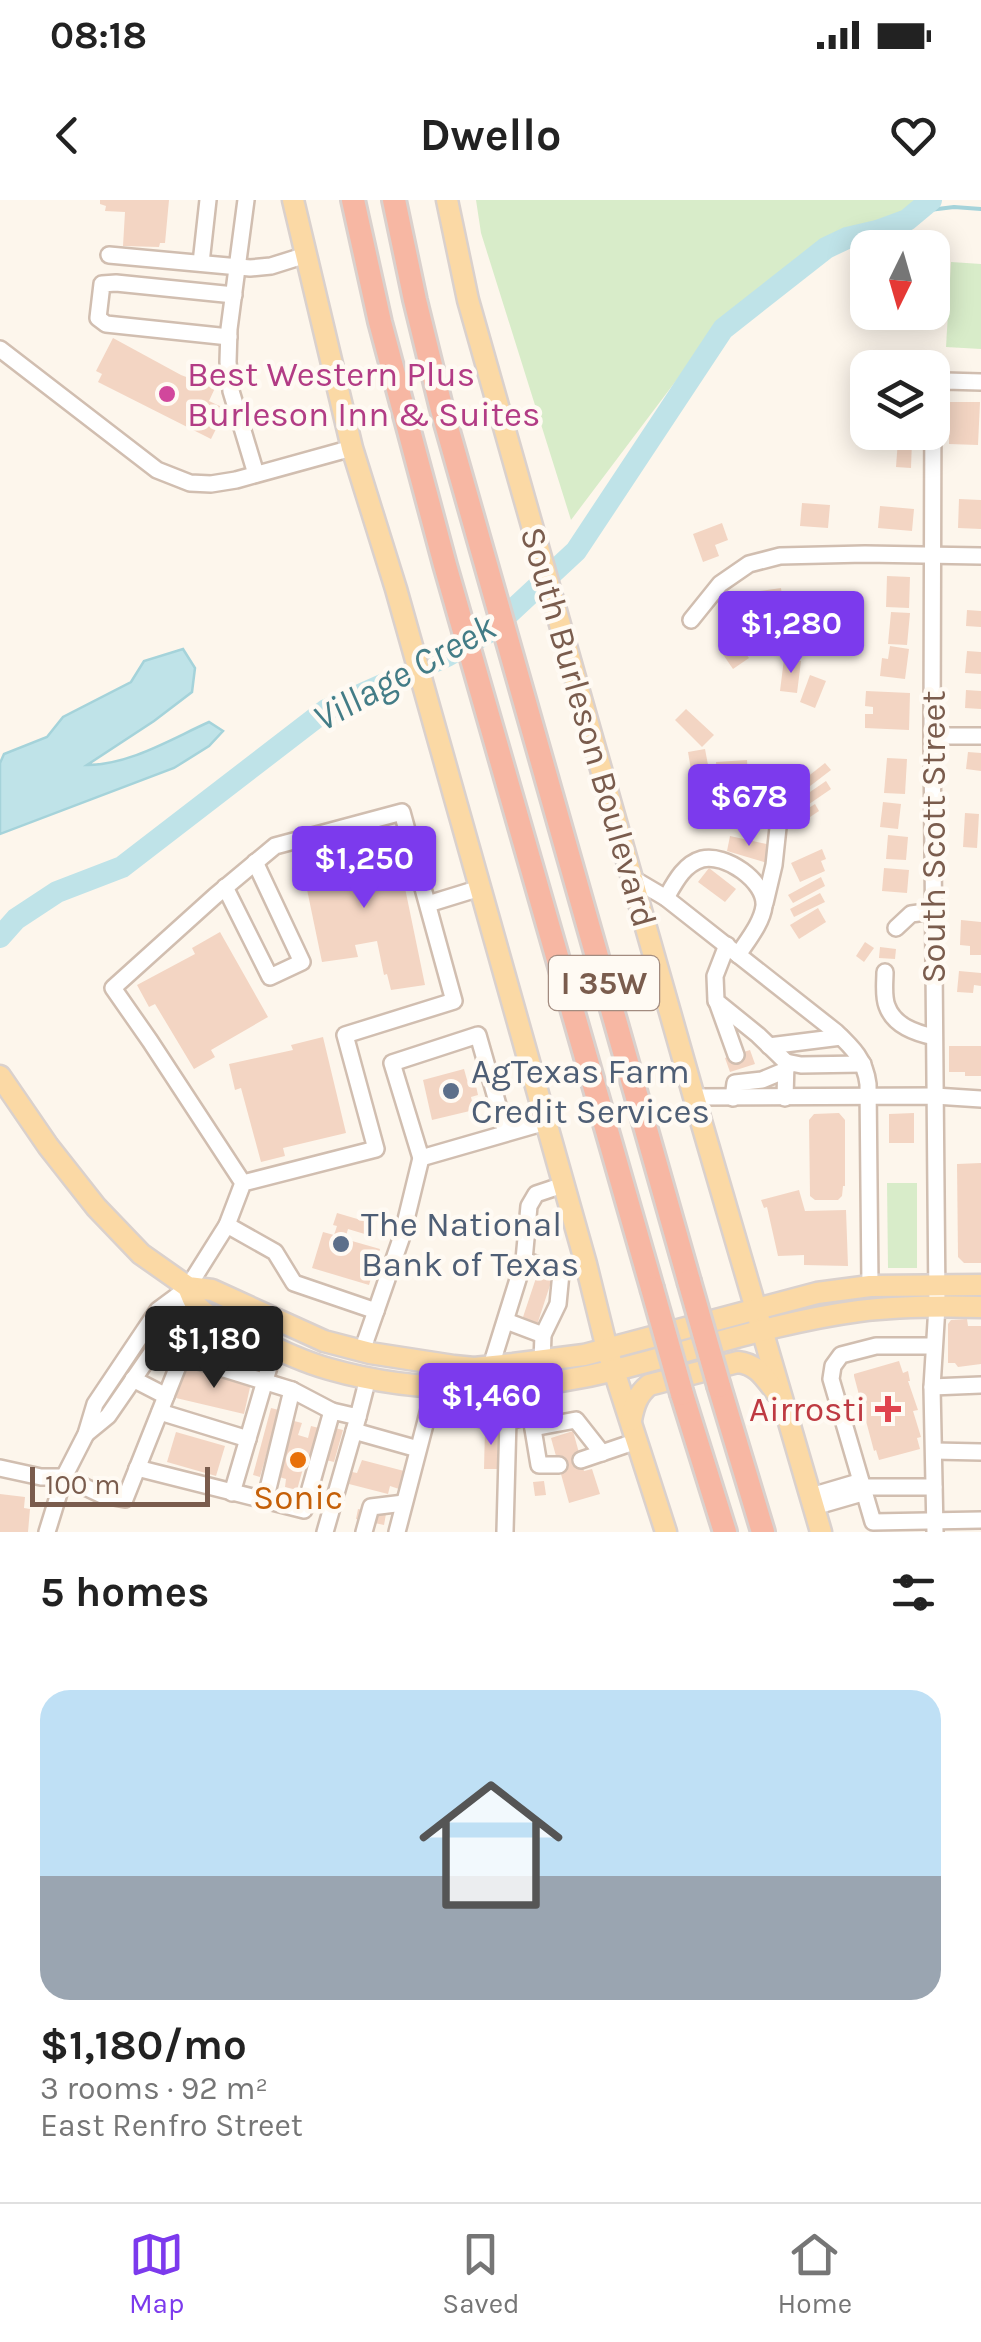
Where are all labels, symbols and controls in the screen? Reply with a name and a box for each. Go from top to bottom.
text: 08:18 [50,13,147,58]
icon: back [40,108,95,163]
icon: heart [886,108,941,163]
text: Dwello [420,109,561,161]
north arrow [850,230,950,330]
map controls [850,230,950,450]
button: layers [850,350,950,450]
place label: Best Western Plus Burleson Inn & Suites [187,354,540,435]
marker: Best Western Plus Burleson Inn & Suites [156,383,178,405]
street label: South Burleson Boulevard [512,522,665,932]
pin: $1,280 [710,591,872,676]
water label: Village Creek [305,604,504,741]
text: $1,280 [740,605,842,642]
street label: South Scott Street [913,690,954,984]
pin: $678 [690,764,808,849]
text: $678 [710,778,788,815]
pin: $1,250 [283,826,445,911]
text: $1,250 [314,840,414,877]
road number: I 35W [549,956,659,1010]
place label: AgTexas Farm Credit Services [471,1051,710,1132]
marker: AgTexas Farm Credit Services [440,1080,462,1102]
place label: The National Bank of Texas [361,1204,579,1285]
marker: The National Bank of Texas [330,1233,352,1255]
pin: $1,180 [133,1306,295,1391]
text: $1,180 [167,1320,261,1357]
pin: $1,460 [410,1363,572,1448]
text: $1,460 [441,1377,541,1414]
place label: Airrosti [749,1389,866,1430]
marker: Airrosti [875,1396,901,1422]
marker: Sonic [287,1449,309,1471]
scale bar [30,1462,210,1506]
text: 100 m [45,1468,120,1501]
place label: Sonic [253,1477,343,1518]
icon: filters [886,1565,941,1620]
text: 5 homes [40,1567,209,1617]
icon: home [401,1755,581,1935]
text: $1,180/mo [40,2020,247,2070]
text: 3 rooms · 92 m² [40,2070,268,2107]
text: East Renfro Street [40,2107,303,2144]
tab: Map [129,2227,184,2320]
tab: Saved [442,2227,520,2320]
tab: Home [777,2227,852,2320]

